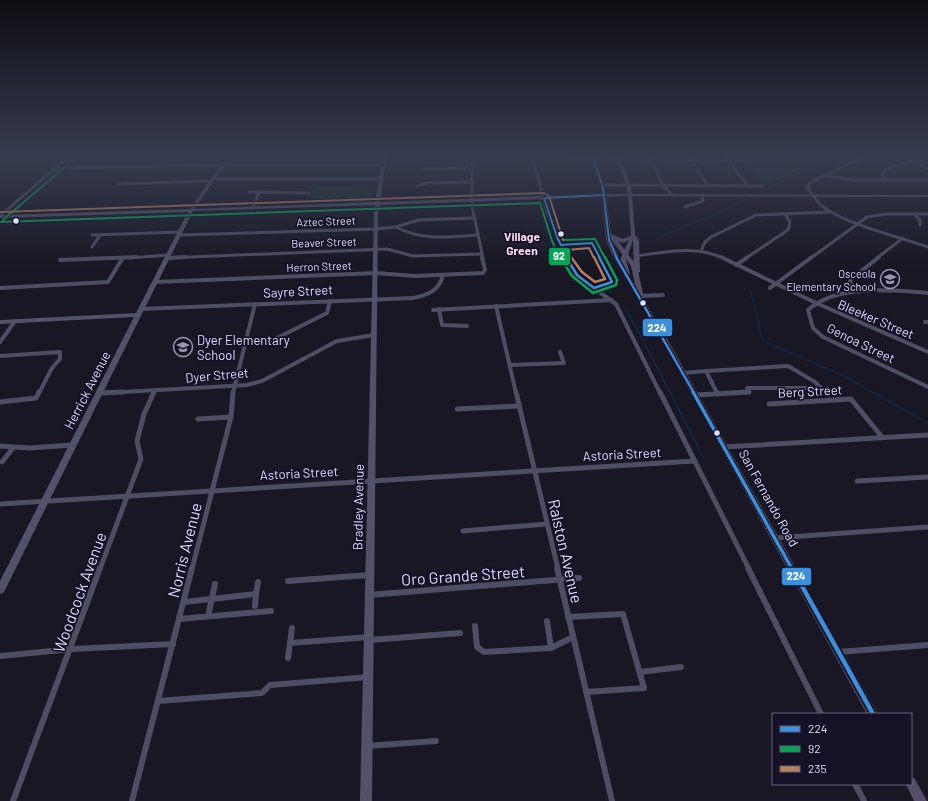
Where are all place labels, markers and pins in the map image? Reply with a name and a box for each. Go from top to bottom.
unlabelled marker [11,216,21,226]
unlabelled marker [556,229,566,239]
place label: Osceola Elementary School [786,267,876,293]
school or university icon: Osceola Elementary School [879,268,901,290]
unlabelled marker [638,298,648,308]
place label: Dyer Elementary School [197,332,290,363]
school or university icon: Dyer Elementary School [172,336,194,358]
unlabelled marker [712,428,722,438]

